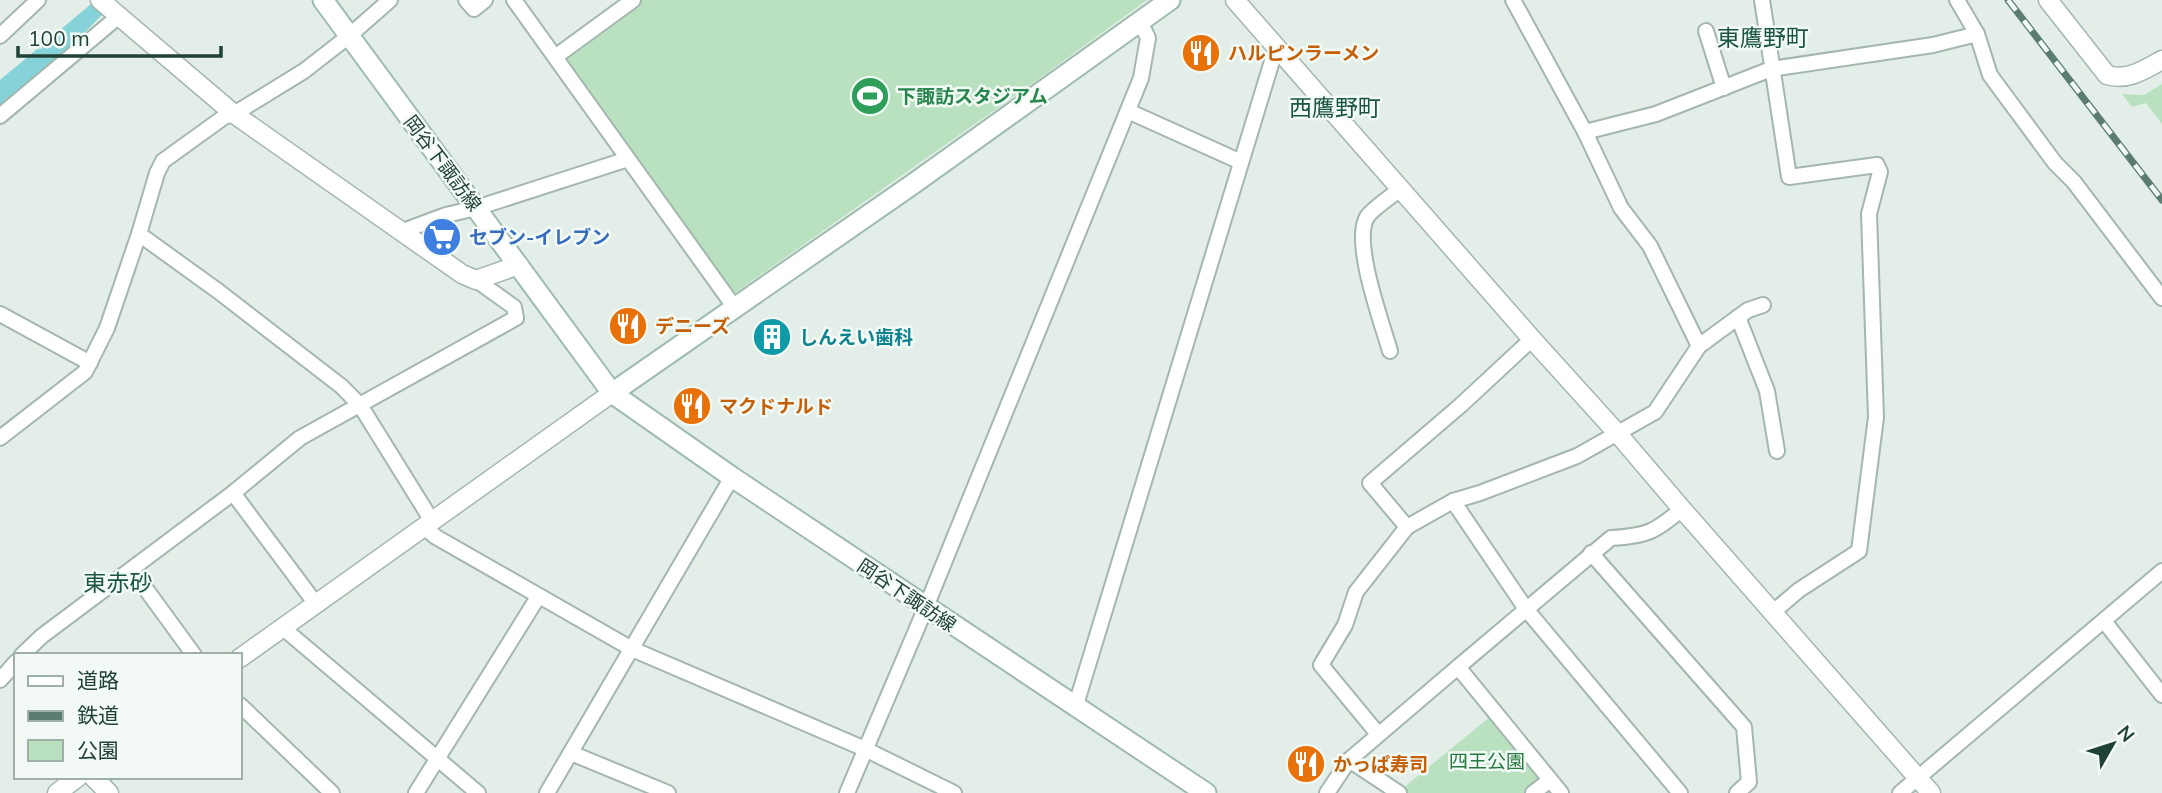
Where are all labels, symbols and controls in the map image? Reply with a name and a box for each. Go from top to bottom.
scale bar [18,14,220,58]
district label: 東鷹野町 [1717,23,1809,52]
text: 100 m [28,25,90,51]
restaurant icon: ハルピンラーメン [1180,32,1222,74]
place label: ハルピンラーメン [1228,41,1379,65]
sports icon: 下諏訪スタジアム [849,75,891,117]
place label: 下諏訪スタジアム [897,84,1048,108]
district label: 西鷹野町 [1289,93,1381,122]
street label: 岡谷下諏訪線 [399,110,487,216]
supermarket icon: セブン-イレブン [421,216,463,258]
place label: セブン-イレブン [469,225,610,249]
restaurant icon: デニーズ [607,305,649,347]
place label: デニーズ [655,314,730,338]
building icon: しんえい歯科 [751,316,793,358]
place label: しんえい歯科 [799,325,913,349]
restaurant icon: マクドナルド [671,385,713,427]
place label: マクドナルド [719,394,833,418]
street label: 岡谷下諏訪線 [853,553,961,637]
district label: 東赤砂 [84,568,153,597]
legend [14,653,242,779]
text: 道路 [77,667,119,693]
text: 鉄道 [77,702,119,728]
north arrow [2078,709,2148,779]
text: N [2112,720,2140,746]
text: 公園 [77,737,119,763]
restaurant icon: かっぱ寿司 [1285,743,1327,785]
park label: 四王公園 [1449,749,1525,773]
place label: かっぱ寿司 [1333,752,1428,776]

